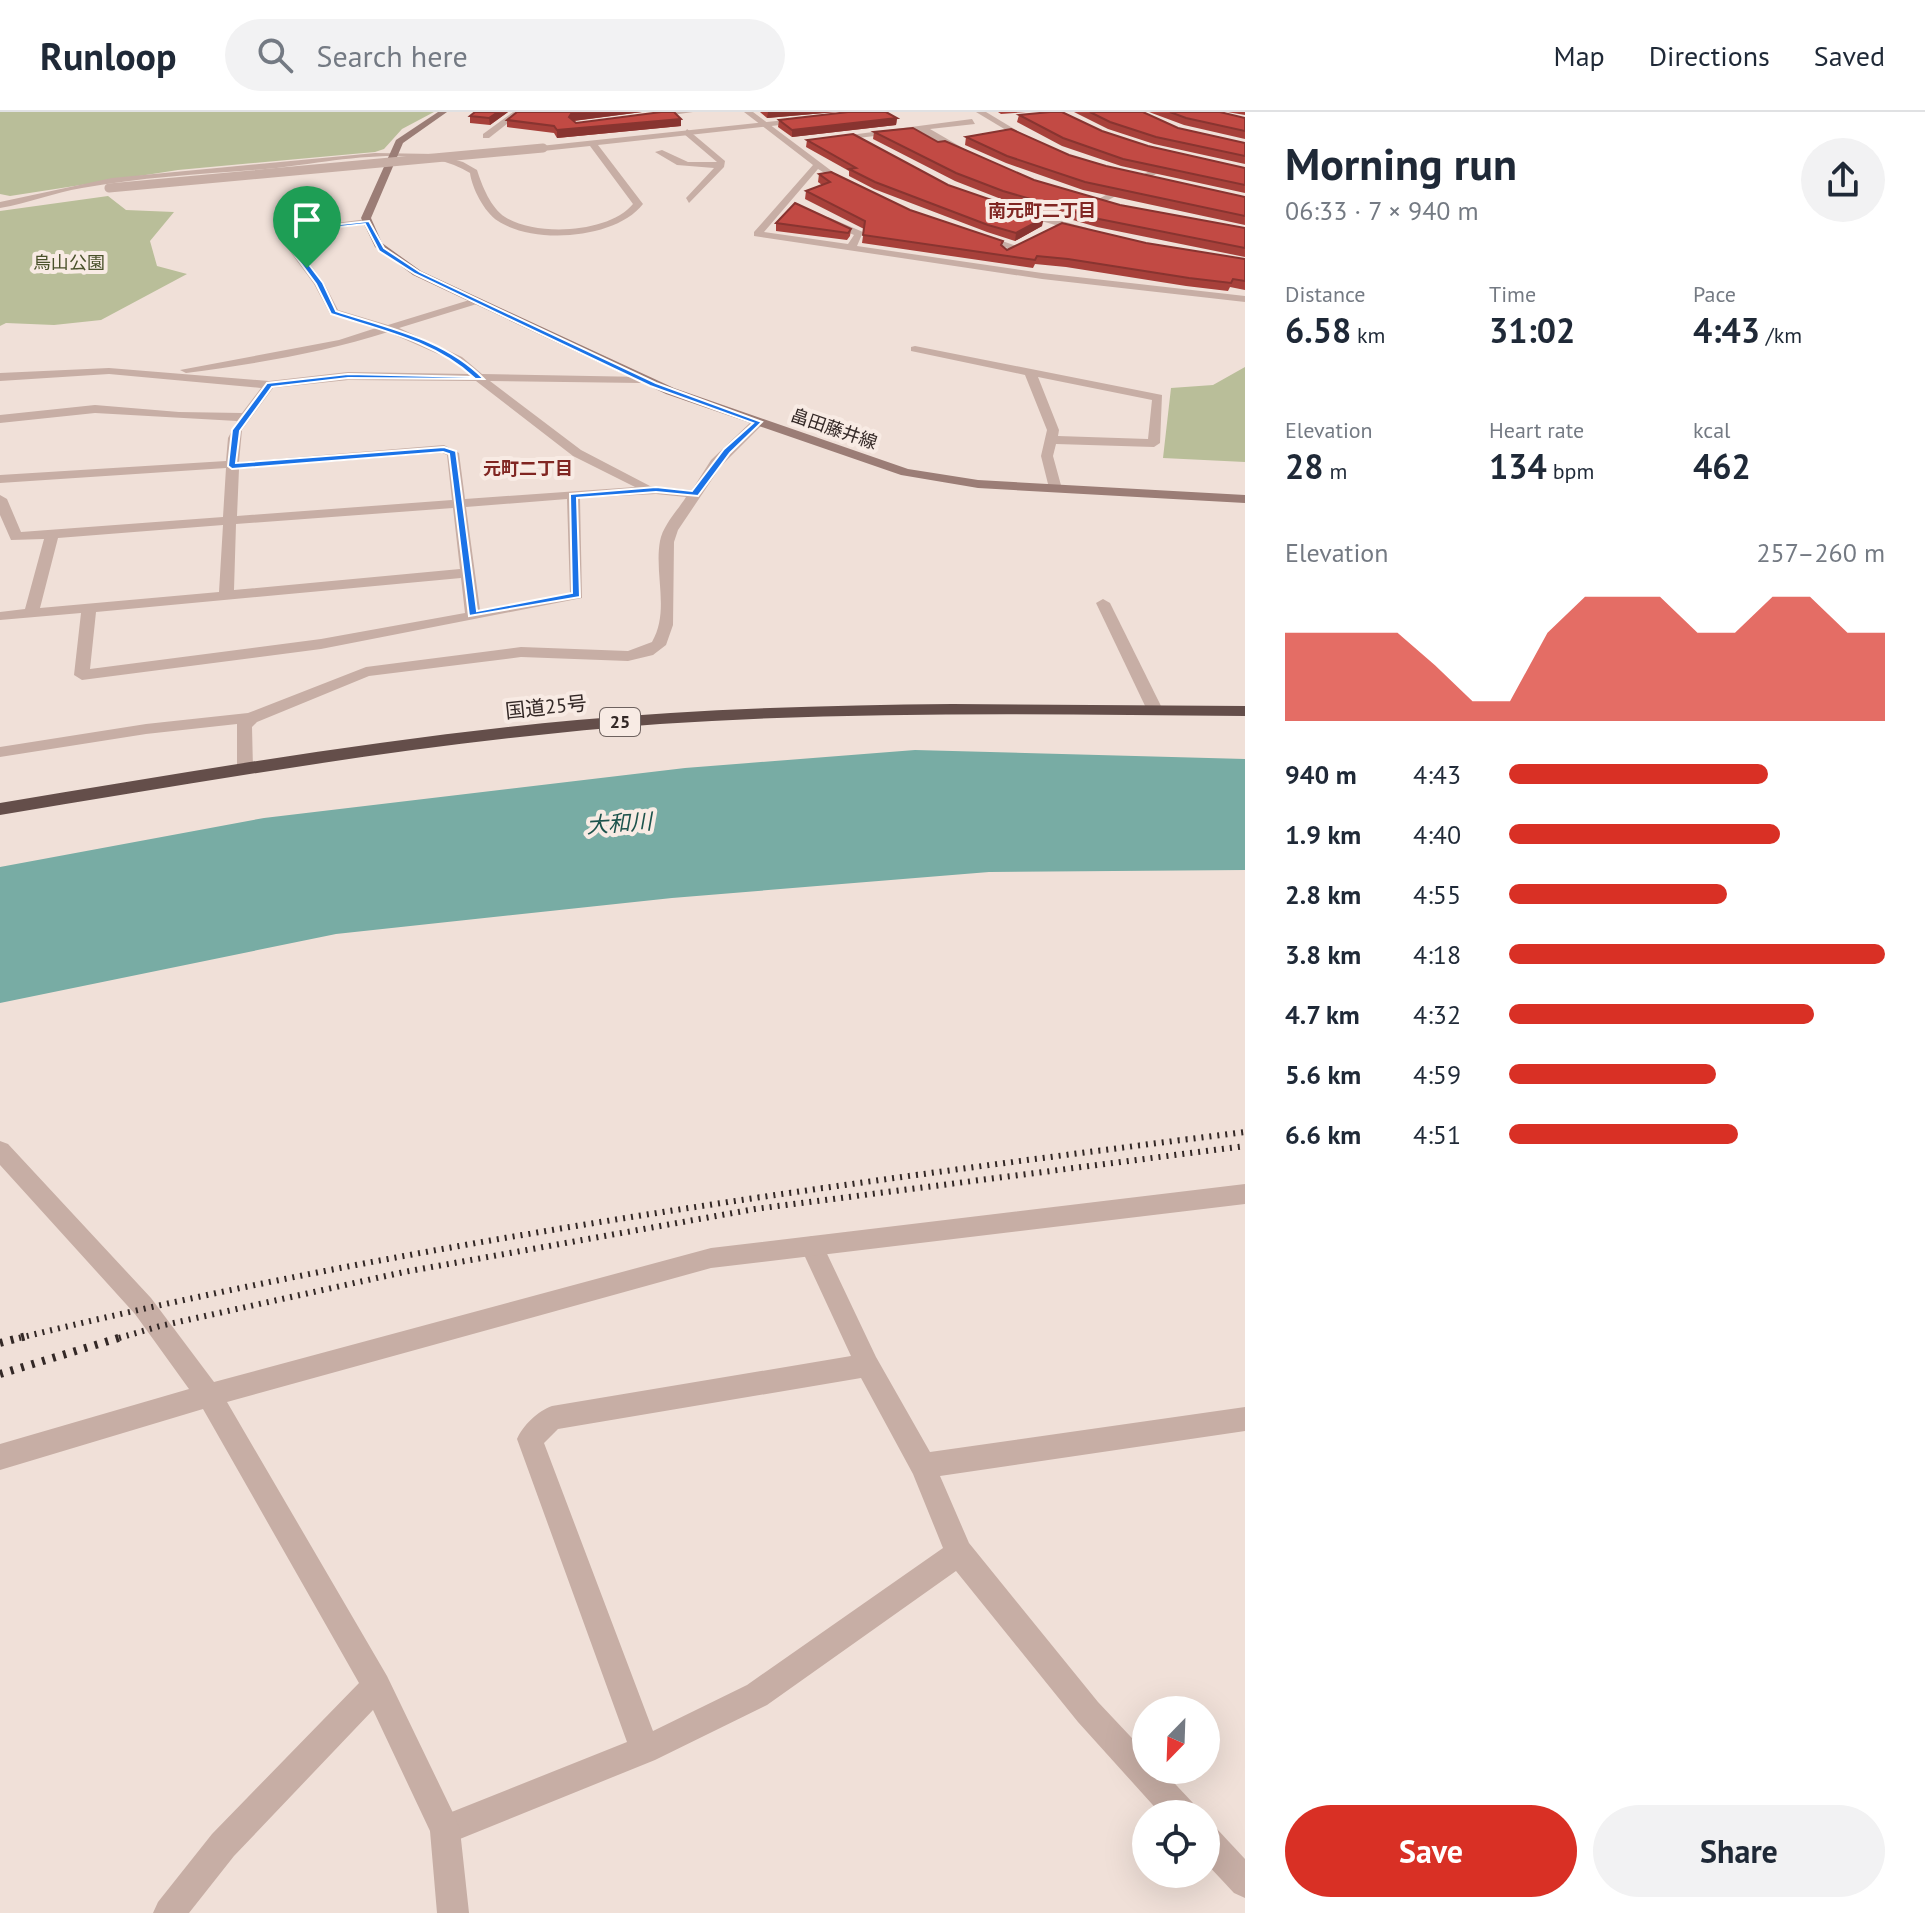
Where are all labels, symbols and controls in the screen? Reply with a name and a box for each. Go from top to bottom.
search box [225,19,785,91]
text: Runloop [40,31,177,80]
icon: search [253,33,297,77]
text: Search here [317,36,468,75]
text: Map [1554,37,1605,74]
text: Directions [1649,37,1770,74]
text: Saved [1814,37,1885,74]
text: Morning run [1285,135,1517,192]
button: share [1801,138,1885,222]
pin [273,186,341,268]
text: 06:33 · 7 × 940 m [1285,194,1479,227]
icon: arrive [285,198,329,242]
district label: 南元町二丁目 [988,199,1096,222]
park label: 烏山公園 [33,251,105,274]
text: Distance [1285,280,1366,308]
text: Time [1489,280,1536,308]
text: Pace [1693,280,1736,308]
text: 6.58 [1285,308,1351,352]
text: 31:02 [1489,308,1575,352]
text: 4:43 [1693,308,1760,352]
text: km [1351,321,1385,349]
text: /km [1760,321,1802,349]
street label: 畠田藤井線 [788,403,880,454]
text: Elevation [1285,416,1373,444]
text: Heart rate [1489,416,1584,444]
text: kcal [1693,416,1731,444]
text: 28 [1285,444,1324,488]
text: 134 [1489,444,1547,488]
text: 462 [1693,444,1751,488]
district label: 元町二丁目 [483,457,573,480]
text: m [1324,457,1347,485]
text: bpm [1547,457,1594,485]
text: Elevation [1285,536,1389,569]
text: 257–260 m [1756,536,1885,569]
street label: 国道25号 [504,690,588,724]
road number: 25 [600,708,640,736]
text: 940 m [1285,758,1357,791]
text: 4:43 [1413,758,1461,791]
water label: 大和川 [585,807,655,839]
text: 1.9 km [1285,818,1361,851]
text: 4:40 [1413,818,1461,851]
text: 2.8 km [1285,878,1361,911]
text: 4:55 [1413,878,1461,911]
text: 3.8 km [1285,938,1361,971]
text: 4:18 [1413,938,1461,971]
text: 4.7 km [1285,998,1360,1031]
text: 4:32 [1413,998,1461,1031]
text: 5.6 km [1285,1058,1361,1091]
text: 4:59 [1413,1058,1461,1091]
text: 6.6 km [1285,1118,1361,1151]
text: 4:51 [1413,1118,1461,1151]
north arrow [1132,1696,1220,1784]
map controls [1132,1696,1220,1888]
button: locate [1132,1800,1220,1888]
button: Save [1285,1805,1577,1897]
button: Share [1593,1805,1885,1897]

